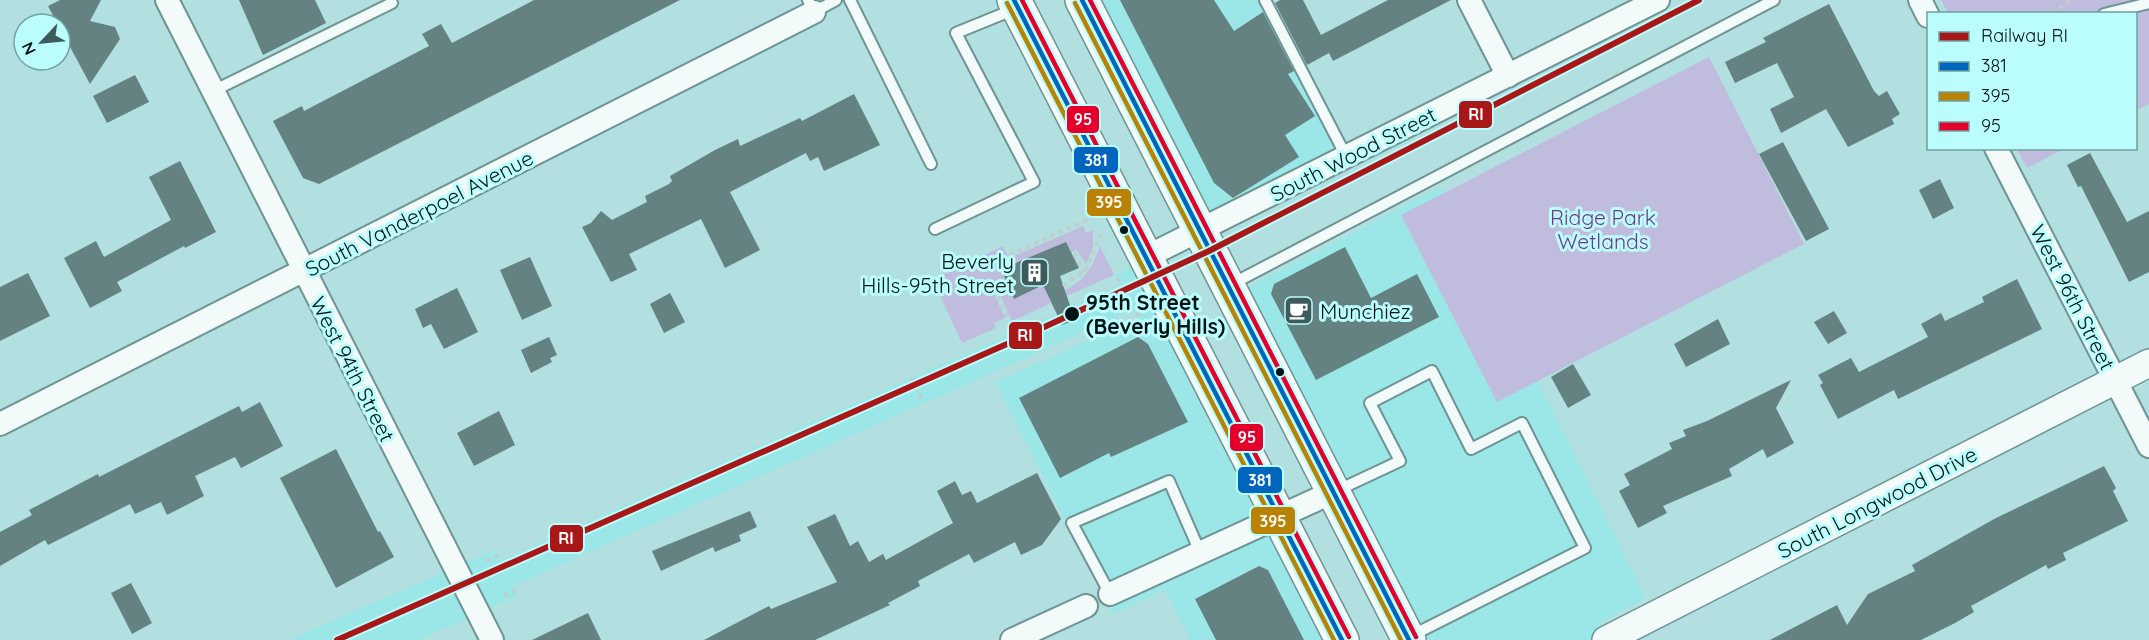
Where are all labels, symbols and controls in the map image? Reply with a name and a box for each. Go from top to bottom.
north arrow [12,12,72,72]
legend [1927,12,2137,150]
text: Railway RI [1981,24,2068,47]
text: N [17,39,40,58]
text: 381 [1981,54,2007,77]
text: 395 [1981,84,2010,107]
line badge: RI [1458,100,1493,129]
street label: South Wood Street [1266,101,1440,207]
text: RI [1468,104,1484,124]
line badge: 95 [1066,105,1100,134]
text: 95 [1074,109,1092,129]
text: 95 [1981,114,2001,137]
street label: South Vanderpoel Avenue [301,144,537,282]
line badge: 381 [1073,146,1119,174]
text: 381 [1084,150,1108,170]
line badge: 395 [1086,188,1132,217]
text: 395 [1096,192,1122,212]
park label: Ridge Park Wetlands [1550,204,1656,254]
street label: West 96th Street [2025,220,2121,374]
unlabelled marker [1118,224,1130,236]
place label: Beverly Hills-95th Street [861,248,1014,298]
building icon: Beverly Hills-95th Street [1019,257,1051,289]
place label: 95th Street (Beverly Hills) [1086,289,1225,339]
street label: West 94th Street [305,292,401,446]
cafe icon: Munchiez [1283,295,1315,327]
place label: Munchiez [1320,298,1411,324]
marker: 95th Street (Beverly Hills) [1063,305,1081,323]
line badge: RI [1008,321,1043,350]
text: RI [1017,325,1033,345]
unlabelled marker [1274,366,1286,378]
line badge: 95 [1229,423,1264,452]
text: 95 [1238,427,1256,447]
street label: South Longwood Drive [1773,440,1981,564]
line badge: 381 [1237,466,1283,494]
text: 381 [1248,470,1272,490]
line badge: 395 [1250,506,1296,535]
text: 395 [1260,511,1286,531]
line badge: RI [549,524,584,553]
text: RI [558,528,574,548]

